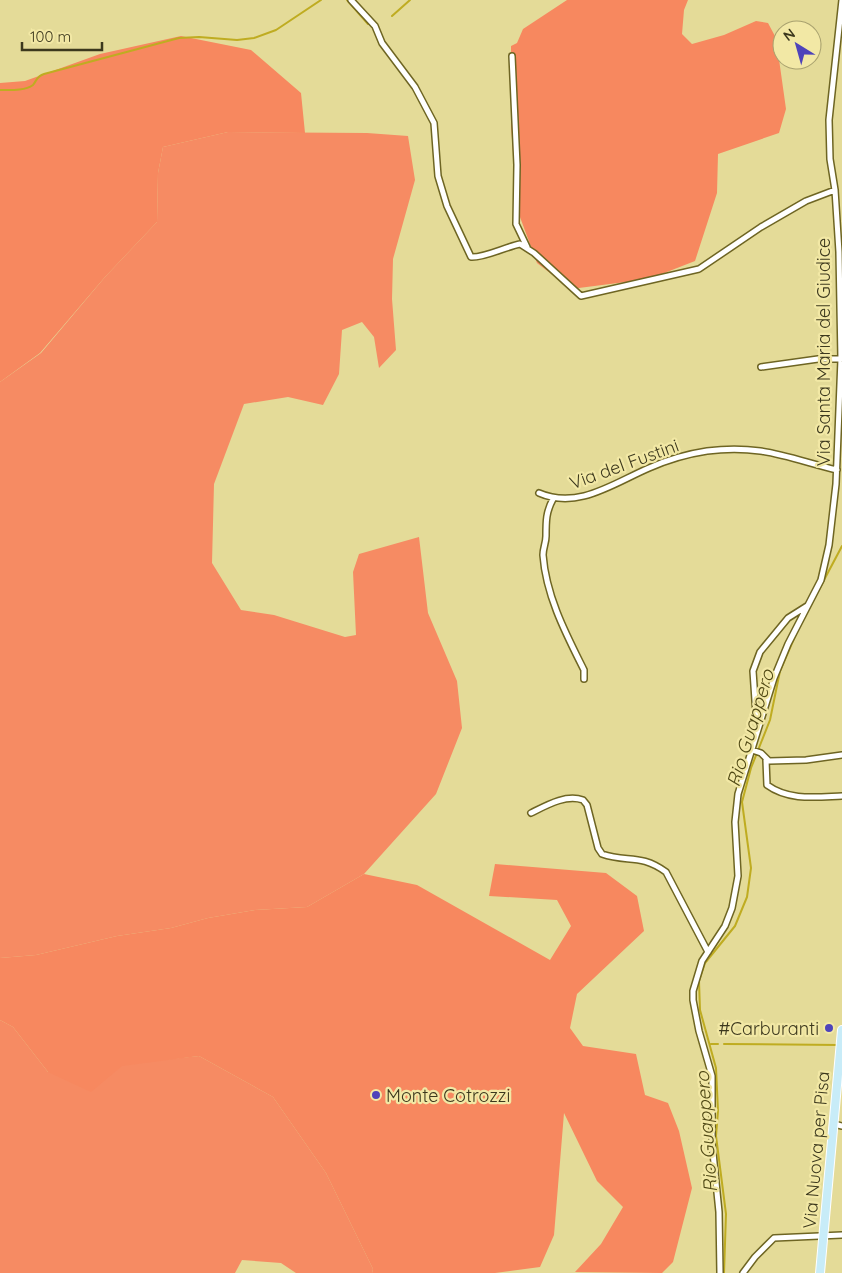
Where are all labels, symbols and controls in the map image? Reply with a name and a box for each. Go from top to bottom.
scale bar [22,20,102,52]
north arrow [772,20,822,70]
text: N [780,24,799,45]
text: 100 m [30,27,71,46]
street label: Via Santa Maria del Giudice [812,238,835,466]
street label: Via del Fustini [566,434,682,494]
water label: Rio Guappero [721,665,780,789]
place label: #Carburanti [719,1017,819,1040]
marker: #Carburanti [823,1022,835,1034]
water label: Rio Guappero [690,1069,722,1193]
street label: Via Nuova per Pisa [798,1070,834,1230]
place label: Monte Cotrozzi [386,1084,510,1107]
marker: Monte Cotrozzi [370,1089,382,1101]

